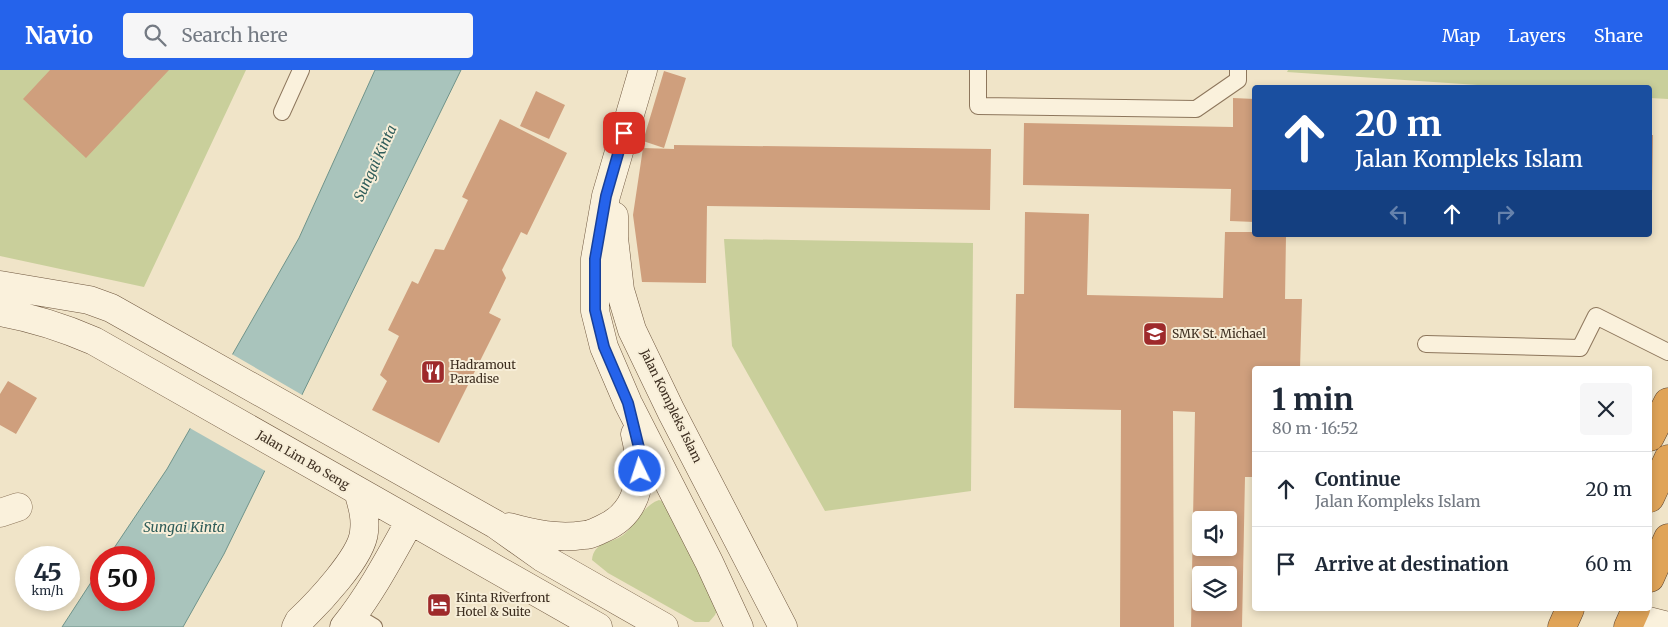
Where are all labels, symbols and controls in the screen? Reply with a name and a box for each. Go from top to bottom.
search box [123,13,473,58]
text: Navio [25,20,93,51]
icon: search [141,21,169,49]
text: Search here [181,23,288,47]
text: Map [1442,24,1480,47]
text: Layers [1508,24,1566,47]
text: Share [1594,24,1643,47]
text: 20 m [1355,102,1442,146]
icon: ahead [1272,105,1337,170]
pin [603,112,645,154]
icon: arrive [610,119,638,147]
water label: Sungai Kinta [350,122,400,204]
text: Jalan Kompleks Islam [1355,145,1583,173]
icon: left [1385,200,1413,228]
icon: ahead [1438,200,1466,228]
icon: right [1491,200,1519,228]
school or university icon: SMK St. Michael [1142,321,1168,347]
place label: SMK St. Michael [1172,326,1266,341]
street label: Jalan Kompleks Islam [637,346,705,465]
place label: Hadramout Paradise [450,357,516,386]
restaurant icon: Hadramout Paradise [420,359,446,385]
text: 1 min [1272,380,1354,418]
button: close [1580,383,1632,435]
text: 80 m · 16:52 [1272,418,1358,438]
street label: Jalan Lim Bo Seng [253,426,353,493]
position arrow [613,444,665,496]
text: Continue [1315,467,1401,491]
icon: ahead [1272,475,1300,503]
text: 20 m [1585,477,1632,501]
text: Jalan Kompleks Islam [1315,491,1481,511]
map controls [1192,511,1237,611]
button: sound [1192,511,1237,556]
water label: Sungai Kinta [143,518,225,536]
speed limit sign: 50 [90,546,155,611]
icon: arrive [1272,550,1300,578]
text: Arrive at destination [1315,552,1509,576]
text: 60 m [1585,552,1632,576]
text: 45 [33,556,62,588]
button: layers [1192,566,1237,611]
text: km/h [32,583,63,598]
place label: Kinta Riverfront Hotel & Suite [456,590,550,619]
hotel icon: Kinta Riverfront Hotel & Suite [426,592,452,618]

